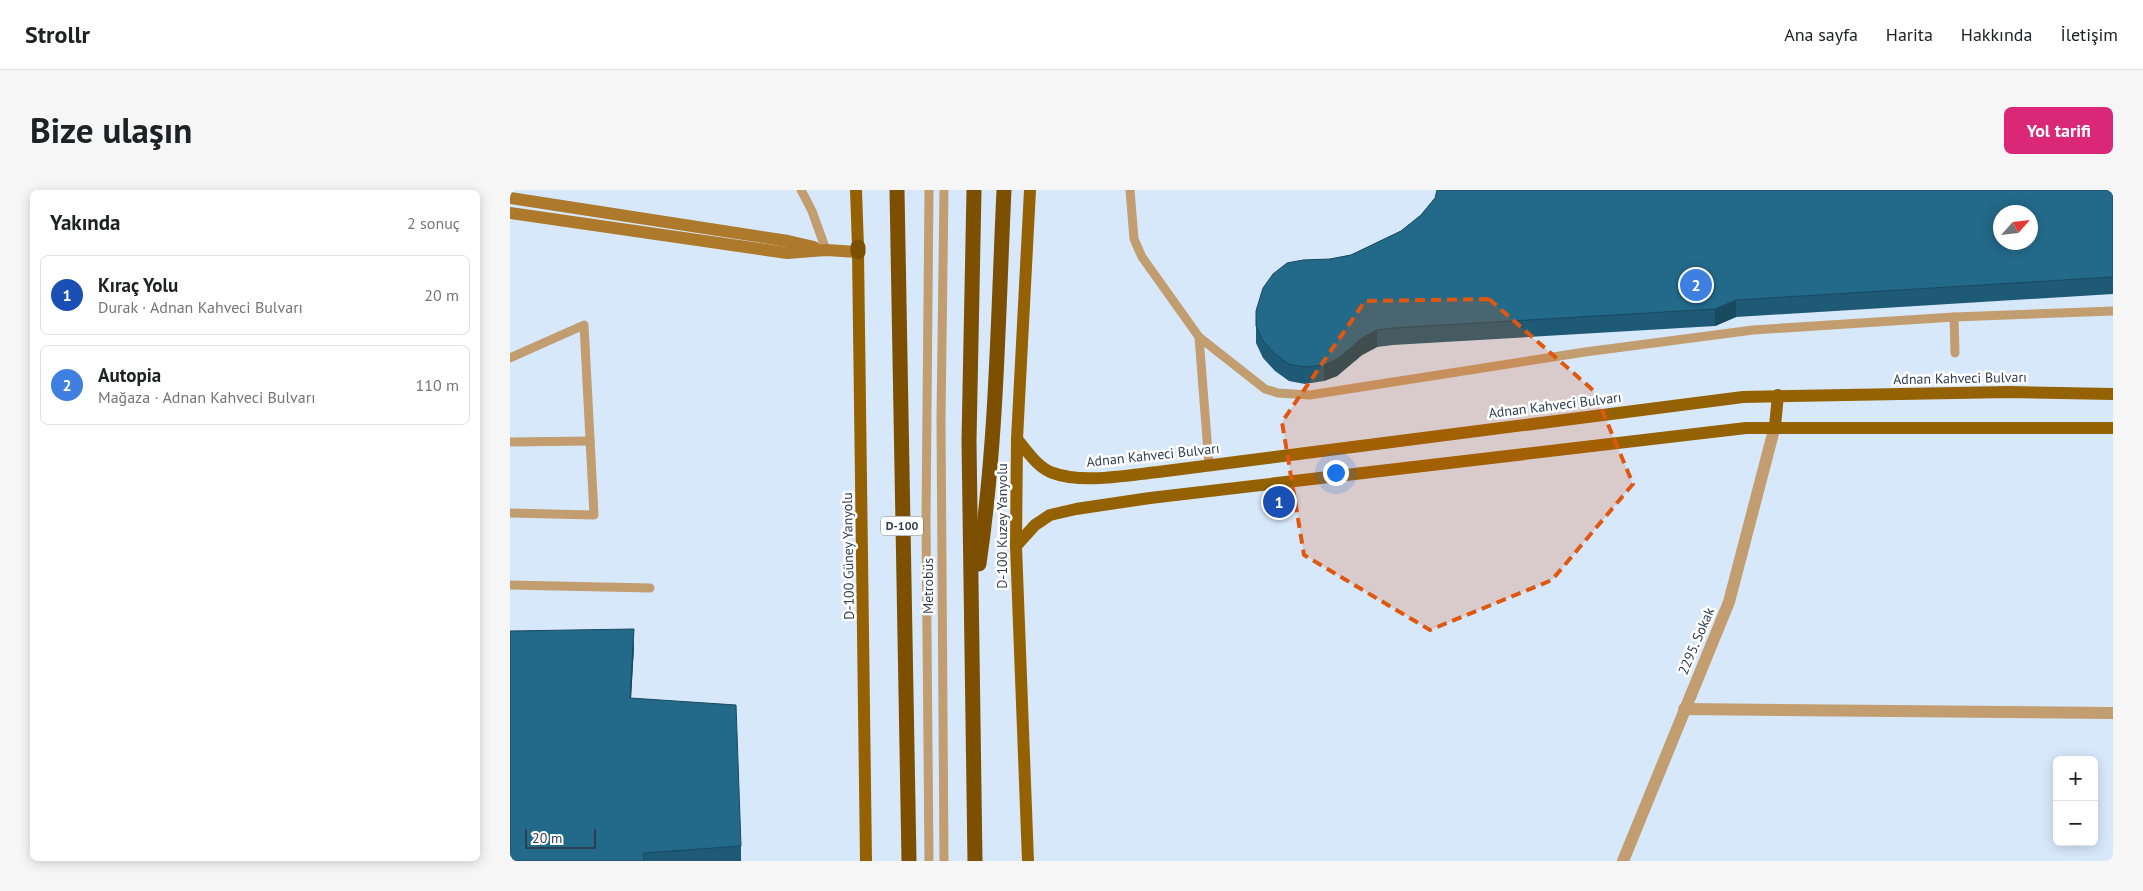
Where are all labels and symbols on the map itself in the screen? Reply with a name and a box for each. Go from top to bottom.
north arrow [1993,205,2038,250]
pin: 2 [1680,266,1712,304]
street label: Adnan Kahveci Bulvarı [1893,368,2027,388]
street label: Adnan Kahveci Bulvarı [1487,388,1623,422]
street label: Adnan Kahveci Bulvarı [1086,439,1220,471]
your location [1323,460,1349,486]
street label: D-100 Kuzey Yanyolu [993,463,1011,589]
pin: 1 [1263,483,1295,521]
street label: D-100 Güney Yanyolu [838,492,858,620]
road number: D-100 [881,516,923,536]
street label: Metrobüs [919,558,937,614]
street label: 2295. Sokak [1674,604,1718,677]
scale bar [525,826,596,849]

